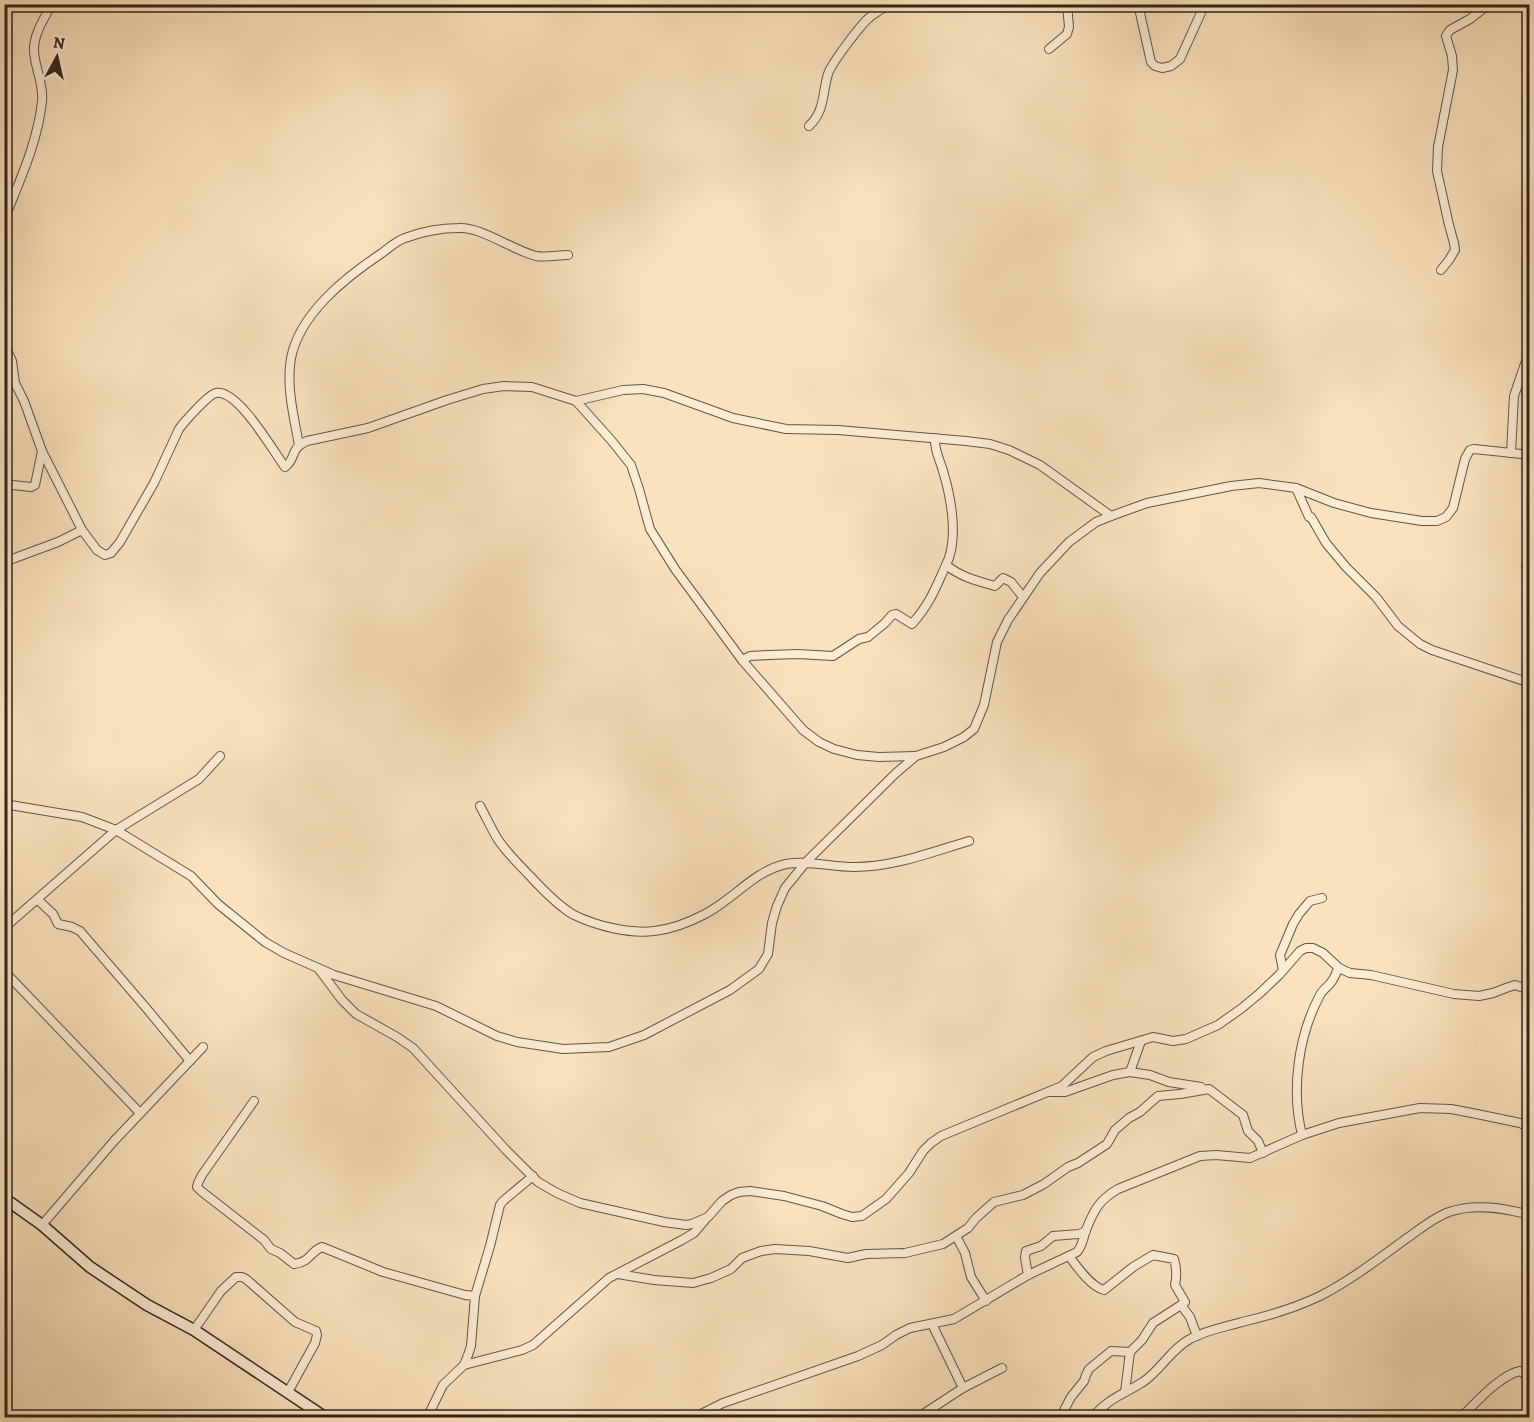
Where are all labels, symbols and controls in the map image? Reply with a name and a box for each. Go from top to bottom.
north arrow [27,27,87,87]
text: N [52,31,67,55]

